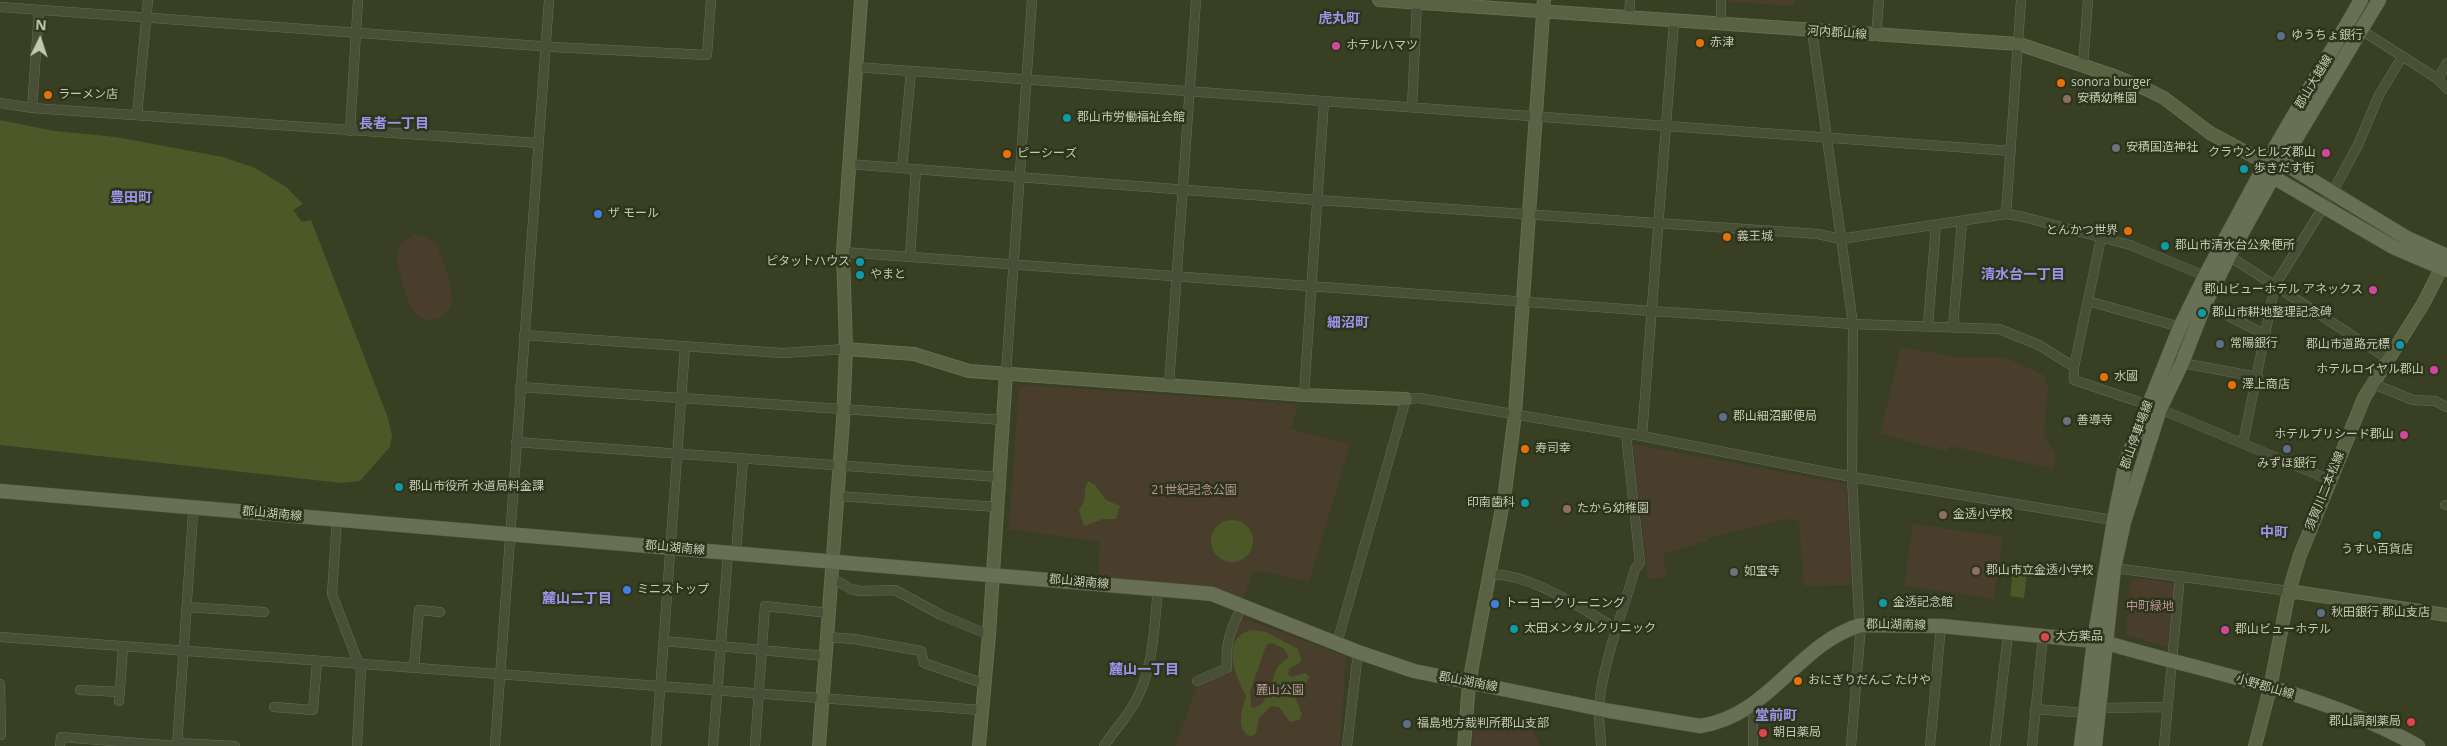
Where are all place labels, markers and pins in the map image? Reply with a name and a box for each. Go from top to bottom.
place label: ゆうちょ銀行 [2291,29,2363,43]
marker: ゆうちょ銀行 [2275,30,2287,42]
place label: 赤津 [1710,36,1734,50]
marker: 赤津 [1694,37,1706,49]
place label: ホテルハマツ [1346,39,1418,53]
marker: ホテルハマツ [1330,40,1342,52]
place label: sonora burger [2071,76,2151,90]
marker: sonora burger [2055,77,2067,89]
place label: ラーメン店 [58,88,118,102]
marker: ラーメン店 [42,89,54,101]
place label: 安積幼稚園 [2077,92,2137,106]
marker: 安積幼稚園 [2061,93,2073,105]
place label: 郡山市労働福祉会館 [1077,111,1185,125]
marker: 郡山市労働福祉会館 [1061,112,1073,124]
place label: 安積国造神社 [2126,141,2198,155]
marker: 安積国造神社 [2110,142,2122,154]
place label: クラウンヒルズ郡山 [2208,146,2316,160]
place label: ピーシーズ [1017,147,1077,161]
marker: クラウンヒルズ郡山 [2320,147,2332,159]
marker: ピーシーズ [1001,148,1013,160]
place label: 歩きだす街 [2254,162,2314,176]
marker: 歩きだす街 [2238,163,2250,175]
place label: ザ モール [608,207,659,221]
marker: ザ モール [592,208,604,220]
place label: とんかつ世界 [2046,224,2118,238]
marker: とんかつ世界 [2122,225,2134,237]
place label: 義王城 [1737,230,1773,244]
marker: 義王城 [1721,231,1733,243]
place label: 郡山市清水台公衆便所 [2175,239,2295,253]
marker: 郡山市清水台公衆便所 [2159,240,2171,252]
place label: ピタットハウス [766,255,850,269]
marker: ピタットハウス [854,256,866,268]
place label: やまと [870,268,906,282]
marker: やまと [854,269,866,281]
place label: 郡山ビューホテル アネックス [2204,283,2363,297]
marker: 郡山ビューホテル アネックス [2367,284,2379,296]
place label: 郡山市耕地整理記念碑 [2212,306,2332,320]
marker: 郡山市耕地整理記念碑 [2196,307,2208,319]
place label: 常陽銀行 [2230,337,2278,351]
marker: 常陽銀行 [2214,338,2226,350]
place label: 郡山市道路元標 [2306,338,2390,352]
marker: 郡山市道路元標 [2394,339,2406,351]
place label: ホテルロイヤル郡山 [2316,363,2424,377]
marker: ホテルロイヤル郡山 [2428,364,2440,376]
place label: 水國 [2114,370,2138,384]
marker: 水國 [2098,371,2110,383]
place label: 澤上商店 [2242,378,2290,392]
marker: 澤上商店 [2226,379,2238,391]
place label: 郡山細沼郵便局 [1733,410,1817,424]
marker: 郡山細沼郵便局 [1717,411,1729,423]
place label: 善導寺 [2077,414,2113,428]
marker: 善導寺 [2061,415,2073,427]
place label: ホテルプリシード郡山 [2274,428,2394,442]
marker: ホテルプリシード郡山 [2398,429,2410,441]
place label: 寿司幸 [1535,442,1571,456]
marker: 寿司幸 [1519,443,1531,455]
marker: みずほ銀行 [2281,443,2293,455]
place label: みずほ銀行 [2257,457,2317,471]
place label: 郡山市役所 水道局料金課 [409,480,544,494]
marker: 郡山市役所 水道局料金課 [393,481,405,493]
place label: 印南歯科 [1467,496,1515,510]
marker: 印南歯科 [1519,497,1531,509]
place label: たから幼稚園 [1577,502,1649,516]
marker: たから幼稚園 [1561,503,1573,515]
place label: 金透小学校 [1953,508,2013,522]
marker: 金透小学校 [1937,509,1949,521]
marker: うすい百貨店 [2371,529,2383,541]
place label: うすい百貨店 [2341,543,2413,557]
place label: 郡山市立金透小学校 [1986,564,2094,578]
place label: 如宝寺 [1744,565,1780,579]
marker: 郡山市立金透小学校 [1970,565,1982,577]
marker: 如宝寺 [1728,566,1740,578]
place label: ミニストップ [637,583,709,597]
marker: ミニストップ [621,584,633,596]
place label: 金透記念館 [1893,596,1953,610]
place label: トーヨークリーニング [1505,597,1625,611]
marker: 金透記念館 [1877,597,1889,609]
marker: トーヨークリーニング [1489,598,1501,610]
place label: 秋田銀行 郡山支店 [2331,606,2430,620]
marker: 秋田銀行 郡山支店 [2315,607,2327,619]
place label: 太田メンタルクリニック [1524,622,1656,636]
marker: 太田メンタルクリニック [1508,623,1520,635]
place label: 郡山ビューホテル [2235,623,2331,637]
marker: 郡山ビューホテル [2219,624,2231,636]
place label: 大方薬品 [2055,630,2103,644]
marker: 大方薬品 [2039,631,2051,643]
place label: おにぎりだんご たけや [1808,674,1931,688]
marker: おにぎりだんご たけや [1792,675,1804,687]
place label: 郡山調剤薬局 [2329,715,2401,729]
marker: 郡山調剤薬局 [2405,716,2417,728]
place label: 福島地方裁判所郡山支部 [1417,717,1549,731]
marker: 福島地方裁判所郡山支部 [1401,718,1413,730]
place label: 朝日薬局 [1773,726,1821,740]
marker: 朝日薬局 [1757,727,1769,739]

